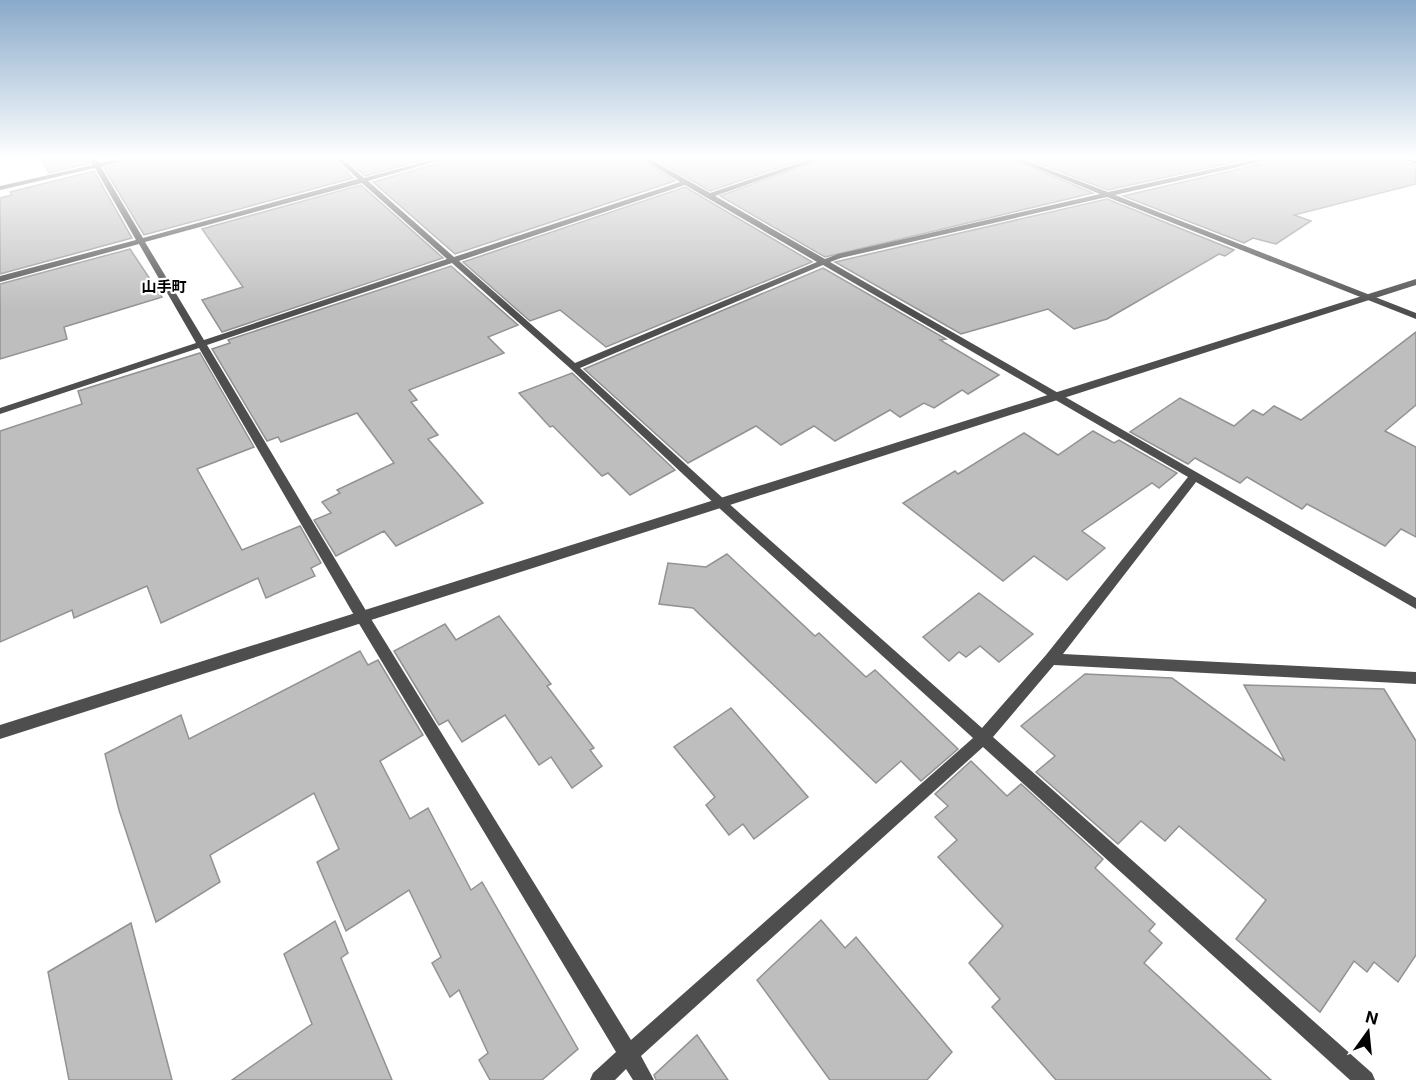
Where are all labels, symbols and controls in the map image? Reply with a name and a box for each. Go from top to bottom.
district label: 山手町 [141,277,187,296]
north arrow [1338,1002,1398,1062]
text: N [1363,1006,1380,1029]

